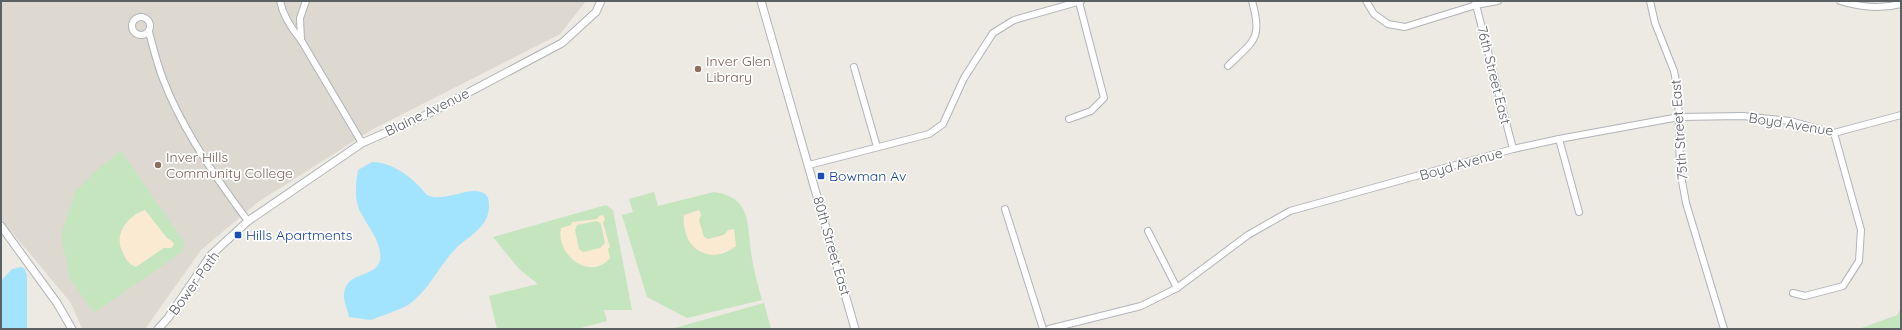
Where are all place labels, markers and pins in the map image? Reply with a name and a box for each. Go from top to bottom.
place label: Inver Glen Library [706,52,771,86]
marker: Inver Glen Library [693,64,703,74]
place label: Inver Hills Community College [166,148,293,182]
marker: Inver Hills Community College [153,160,163,170]
place label: Bowman Av [829,167,906,185]
marker: Bowman Av [816,171,826,181]
place label: Hills Apartments [246,226,352,244]
marker: Hills Apartments [233,230,243,240]

